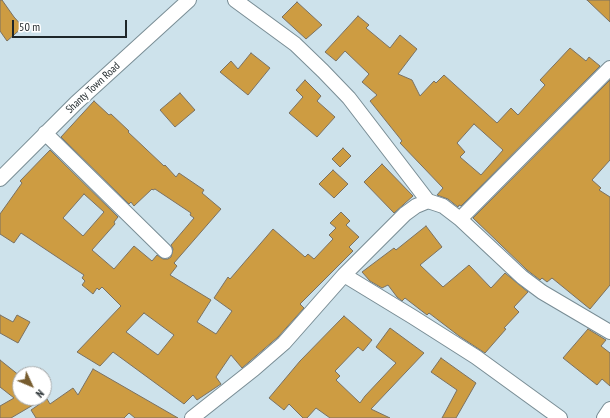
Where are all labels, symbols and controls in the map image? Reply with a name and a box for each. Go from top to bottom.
scale bar [14,12,129,38]
text: 50 m [19,19,40,34]
street label: Shanty Town Road [63,60,123,116]
north arrow [12,366,52,406]
text: N [33,387,47,401]

